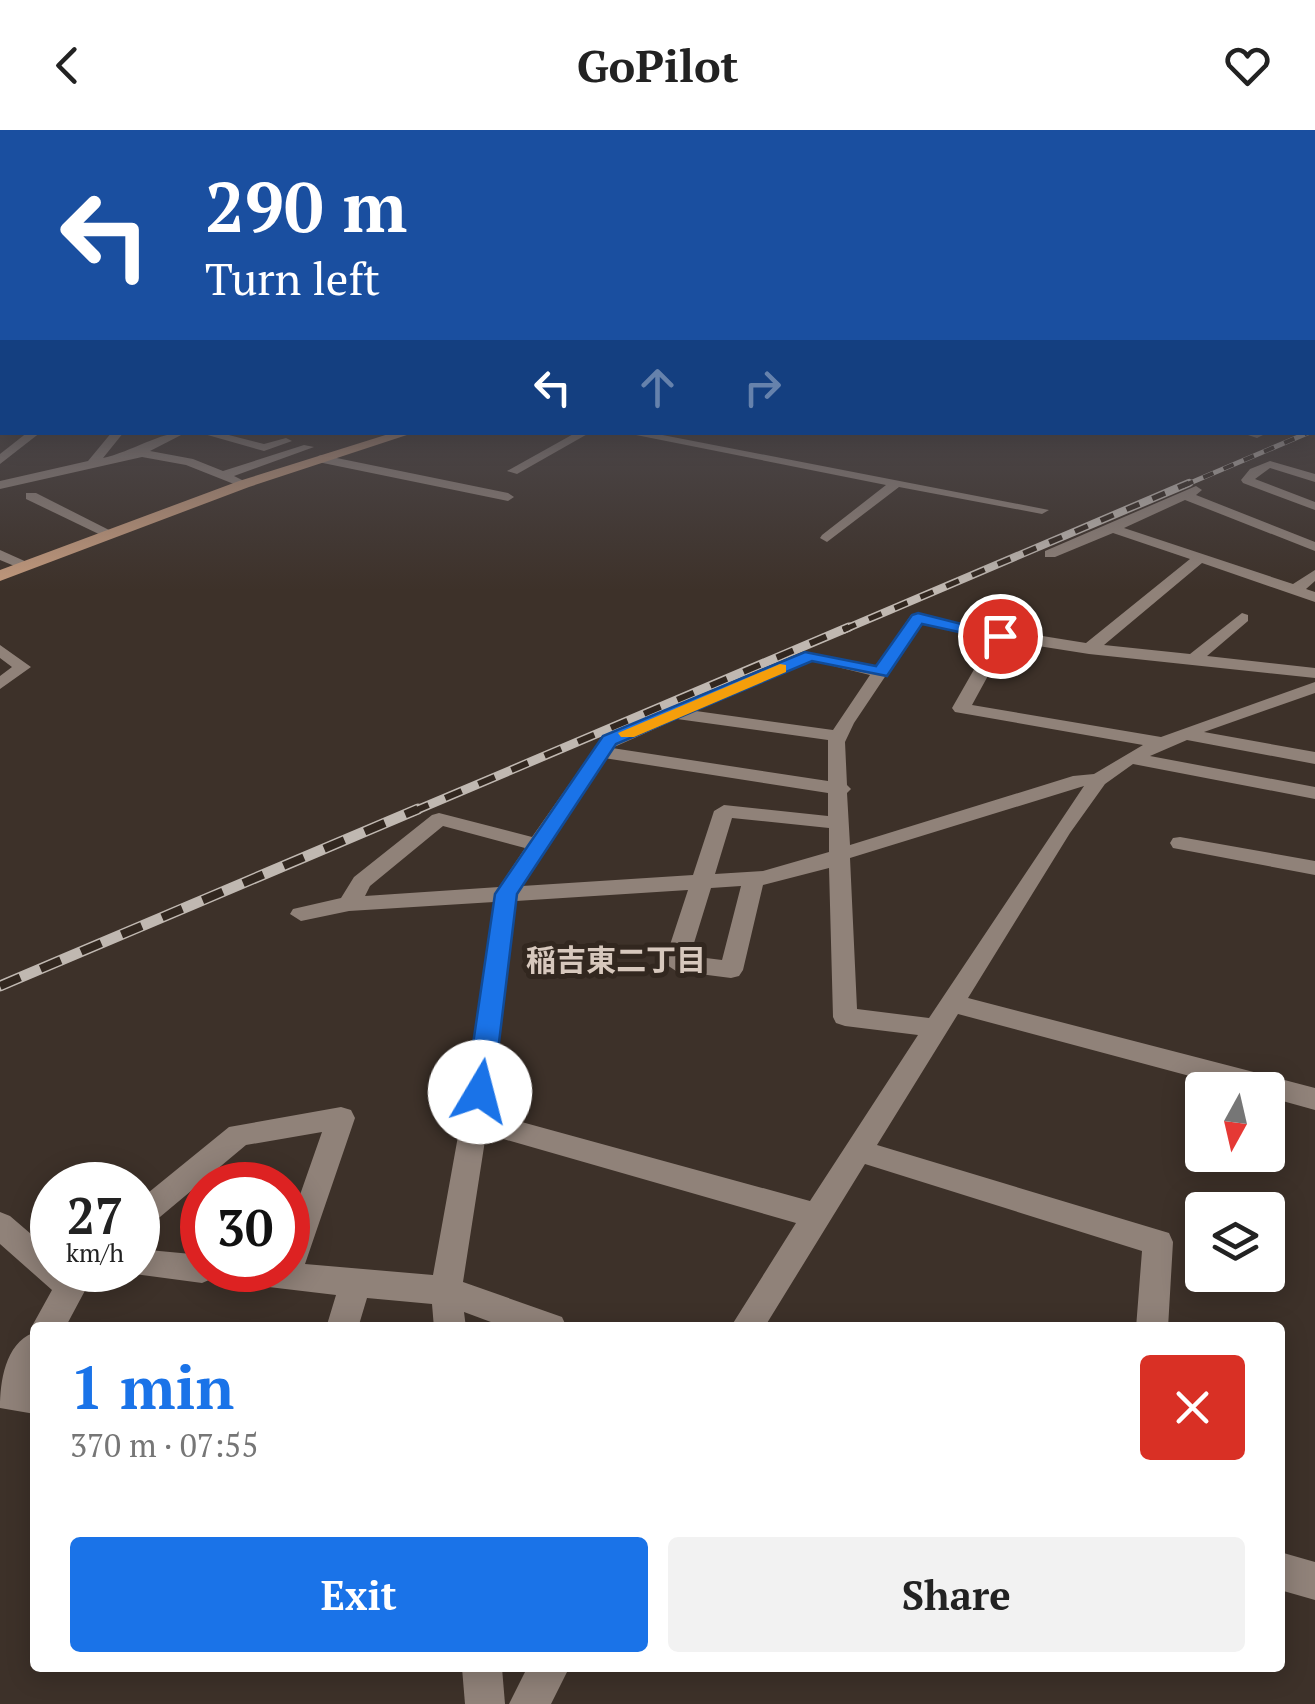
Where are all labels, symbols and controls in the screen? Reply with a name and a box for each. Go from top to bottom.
text: GoPilot [577,35,738,95]
icon: back [40,38,95,93]
icon: heart [1220,38,1275,93]
text: 290 m [205,159,407,252]
icon: left [40,170,170,300]
text: Turn left [205,248,380,308]
icon: left [525,360,580,415]
icon: ahead [630,360,685,415]
icon: right [735,360,790,415]
pin [958,594,1043,679]
icon: arrive [973,609,1028,664]
district label: 稲吉東二丁目 [526,940,706,980]
position arrow [428,1040,532,1144]
north arrow [1185,1072,1285,1172]
map controls [1185,1072,1285,1292]
speed limit sign: 30 [180,1162,310,1292]
text: 27 [67,1182,123,1248]
button: layers [1185,1192,1285,1292]
text: km/h [66,1236,124,1269]
text: 1 min [70,1347,234,1426]
button: close [1140,1355,1245,1460]
text: 370 m · 07:55 [70,1424,258,1466]
button: Exit [70,1537,648,1652]
button: Share [668,1537,1245,1652]

